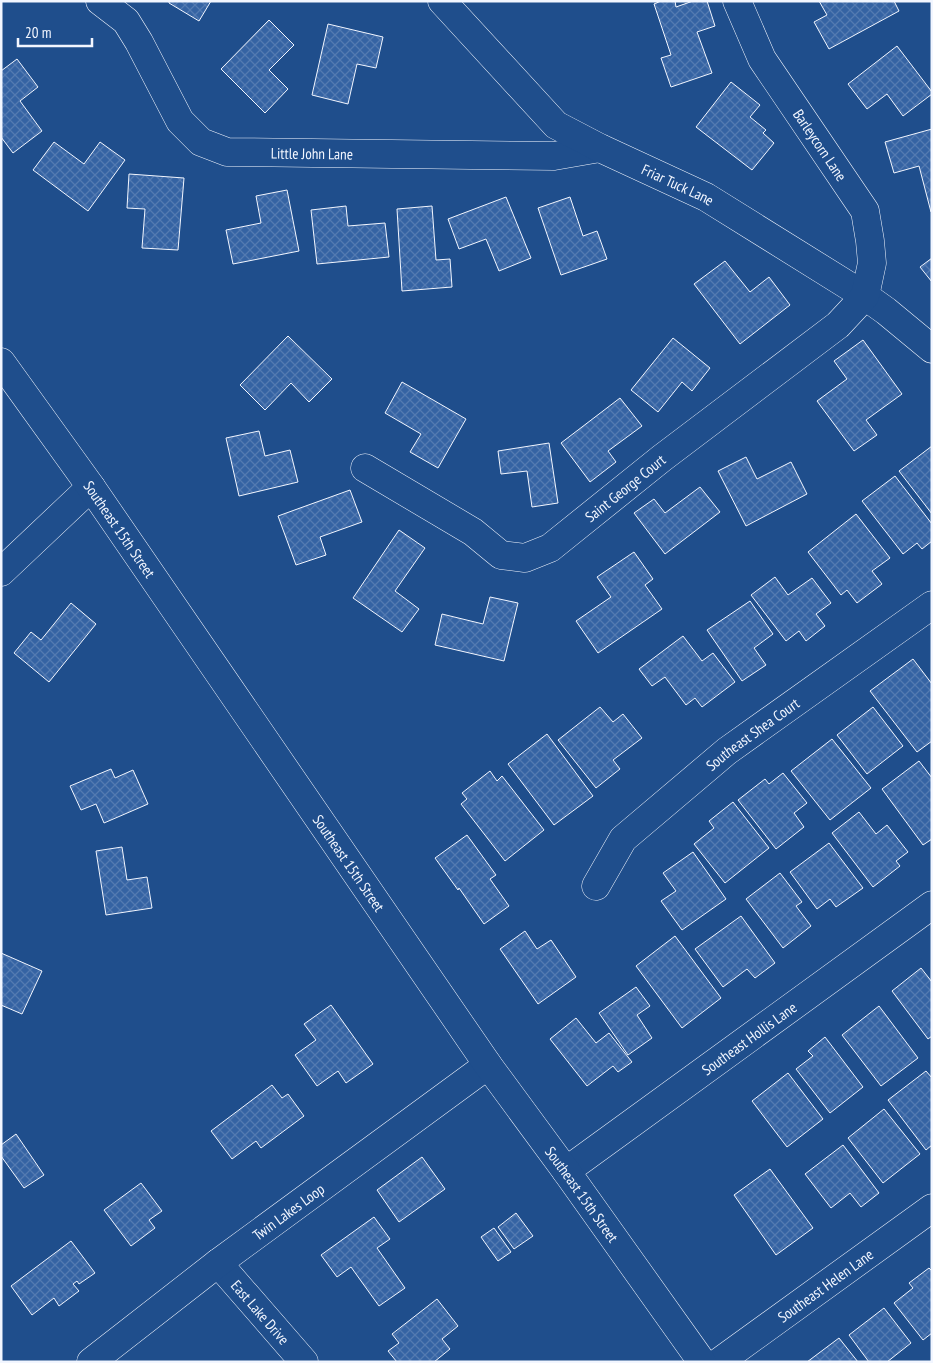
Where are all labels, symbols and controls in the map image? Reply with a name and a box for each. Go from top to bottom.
scale bar [18,15,91,47]
text: 20 m [25,23,51,42]
street label: Barleycorn Lane [789,105,851,185]
street label: Little John Lane [271,143,353,163]
street label: Friar Tuck Lane [639,159,718,209]
street label: Saint George Court [581,450,669,526]
street label: Southeast 15th Street [80,477,160,581]
street label: Southeast Shea Court [702,693,803,774]
street label: Southeast 15th Street [309,811,389,915]
street label: Southeast Hollis Lane [698,997,800,1079]
street label: Southeast 15th Street [541,1142,623,1246]
street label: Twin Lakes Loop [249,1179,328,1244]
street label: Southeast Helen Lane [774,1244,877,1326]
street label: East Lake Drive [227,1276,294,1348]

